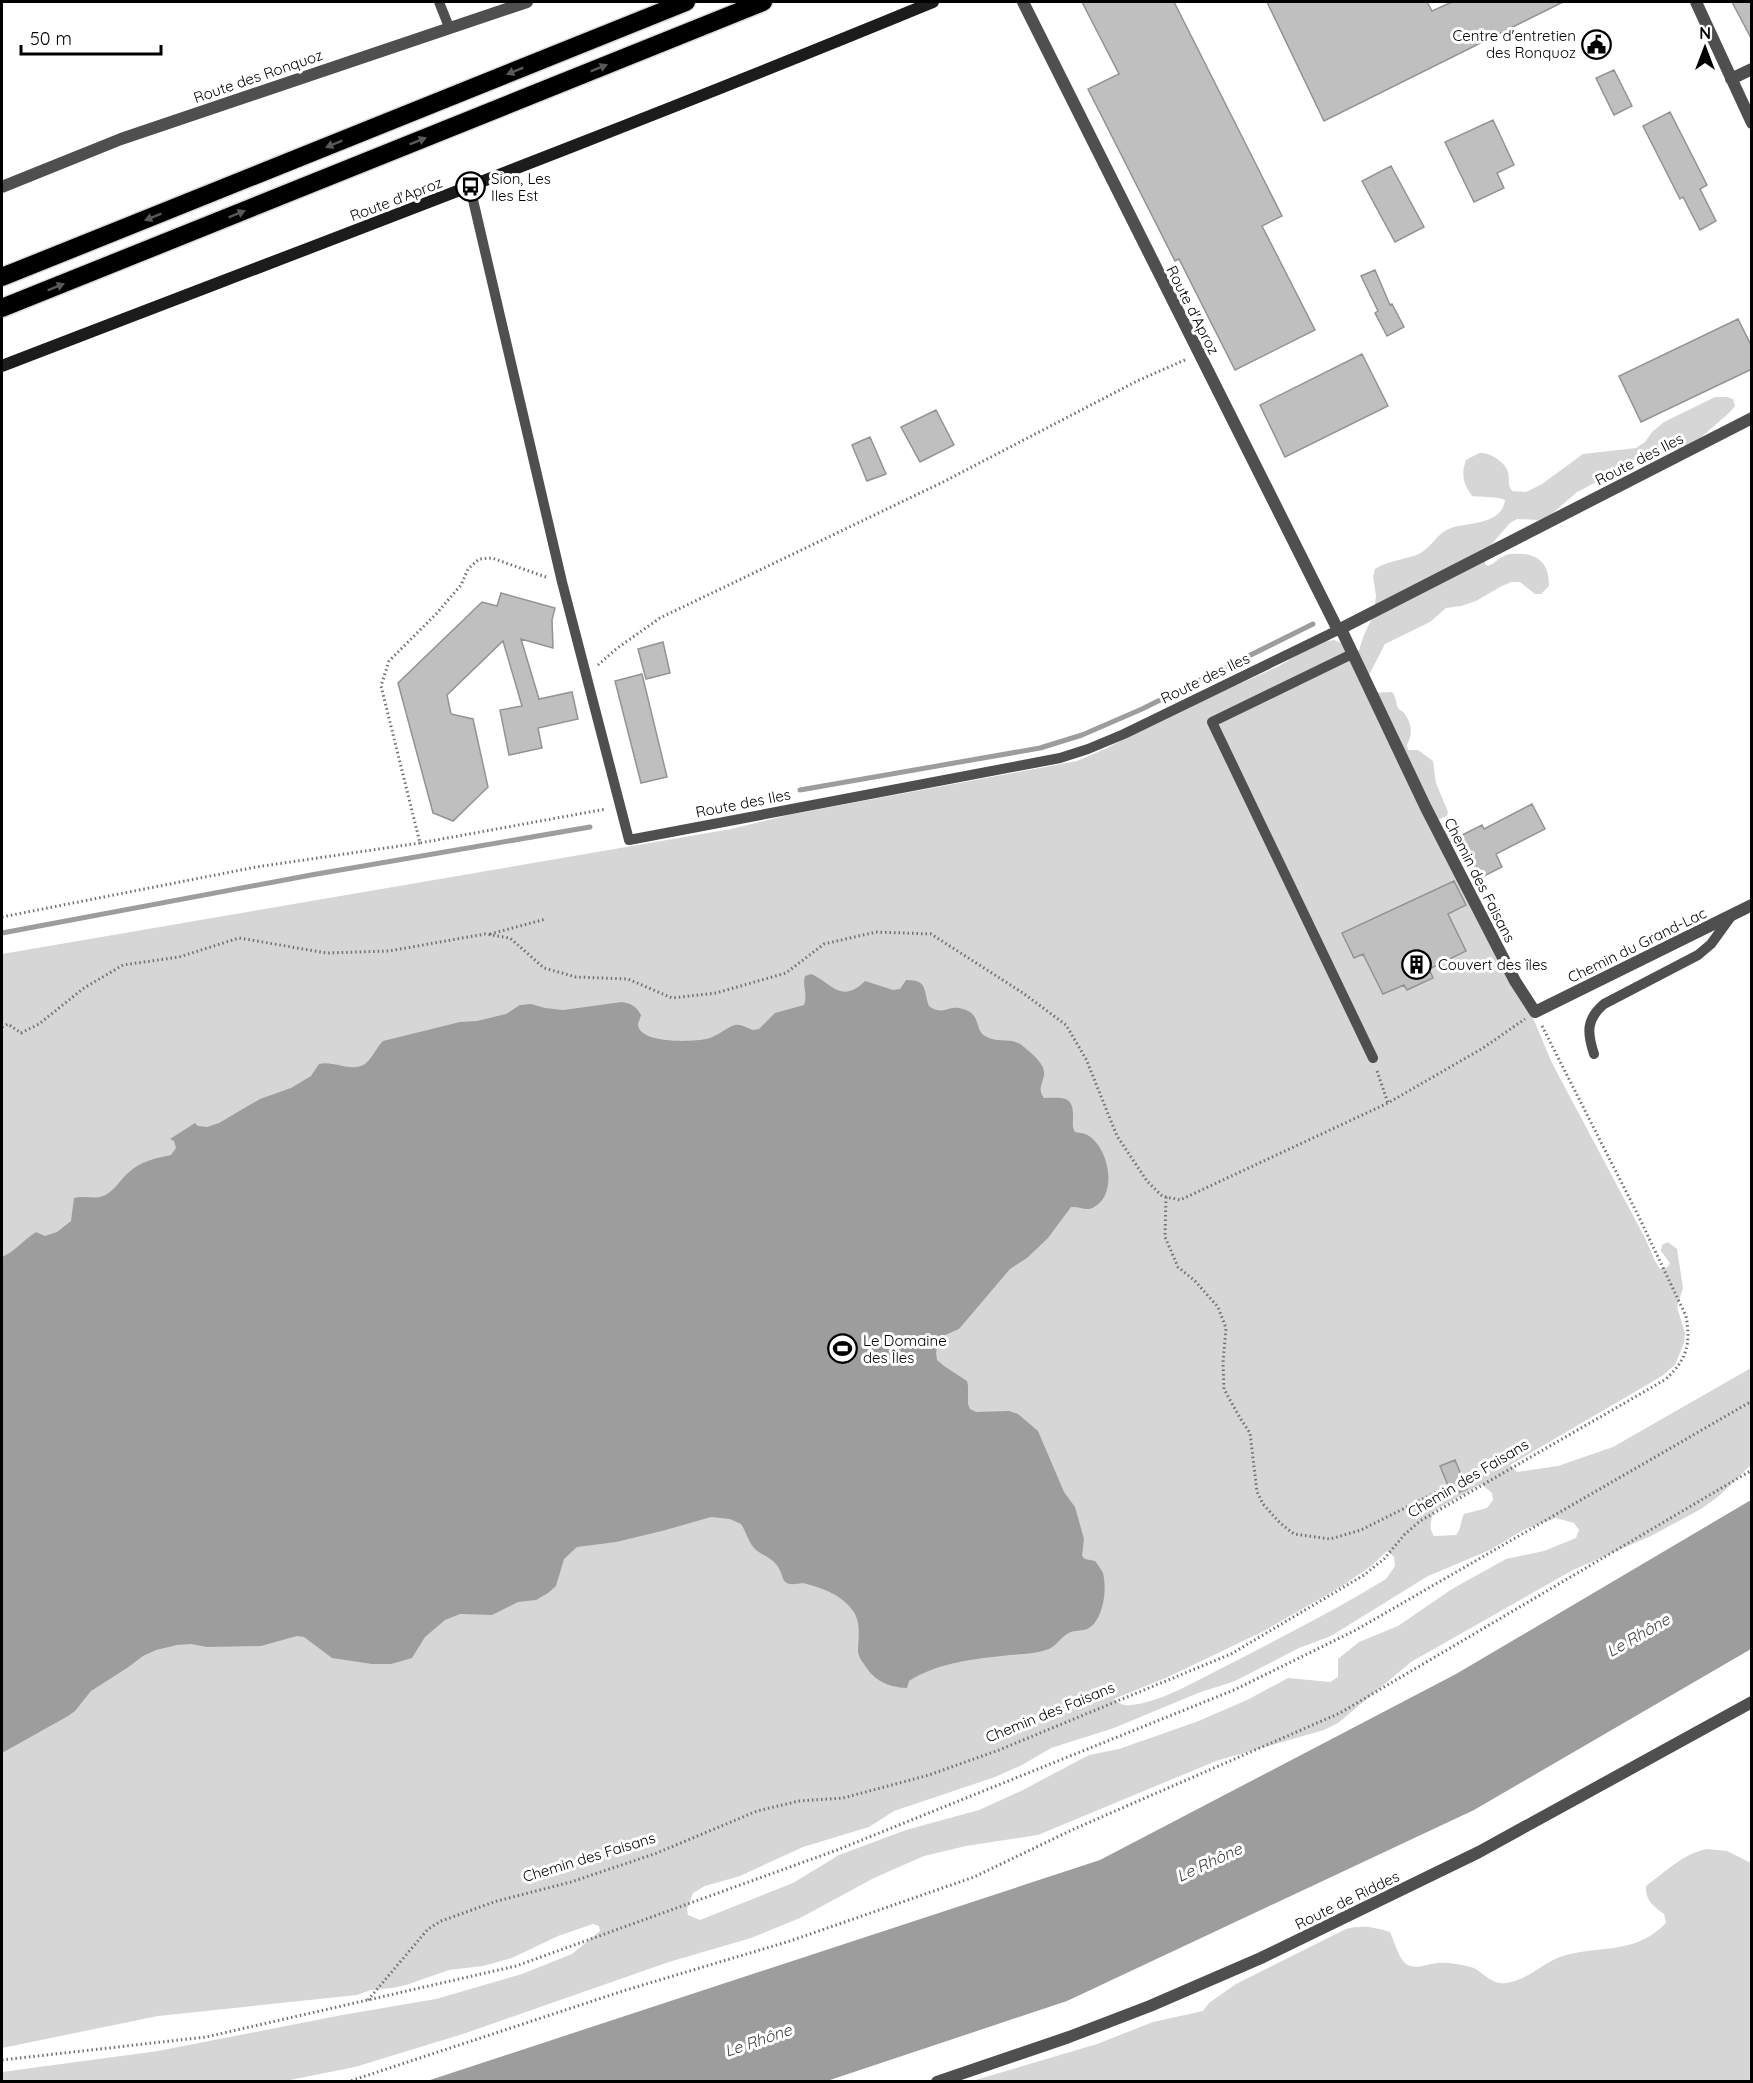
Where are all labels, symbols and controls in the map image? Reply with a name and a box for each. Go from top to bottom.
scale bar [21,18,160,56]
north arrow [1675,18,1735,78]
text: N [1699,23,1711,43]
place label: Centre d'entretien des Ronquoz [1452,26,1576,62]
text: 50 m [30,27,72,50]
public building icon: Centre d'entretien des Ronquoz [1581,28,1613,60]
street label: Route des Ronquoz [191,45,325,107]
one-way arrow [590,63,608,73]
one-way arrow [505,66,523,76]
one-way arrow [409,136,427,145]
one-way arrow [325,140,343,149]
place label: Sion, Les Iles Est [491,169,551,205]
bus stop icon: Sion, Les Iles Est [454,171,486,203]
street label: Route d'Aproz [347,173,445,225]
one-way arrow [228,209,246,218]
one-way arrow [144,213,162,222]
street label: Route d'Aproz [1162,262,1224,358]
one-way arrow [47,281,65,291]
street label: Route des Iles [1592,429,1686,489]
street label: Route des Iles [1158,648,1252,708]
street label: Route des Iles [694,784,792,822]
street label: Chemin des Faisans [1440,814,1520,946]
street label: Chemin du Grand-Lac [1565,903,1710,987]
building icon: Couvert des îles [1401,948,1433,980]
place label: Couvert des îles [1438,955,1547,974]
place label: Le Domaine des Îles [863,1331,947,1367]
sports icon: Le Domaine des Îles [826,1333,858,1365]
street label: Chemin des Faisans [1404,1434,1532,1522]
water label: Le Rhône [1603,1608,1674,1661]
street label: Chemin des Faisans [983,1677,1117,1747]
street label: Chemin des Faisans [520,1828,658,1886]
water label: Le Rhône [1173,1838,1246,1886]
street label: Route de Riddes [1292,1867,1402,1933]
water label: Le Rhône [722,2019,795,2061]

